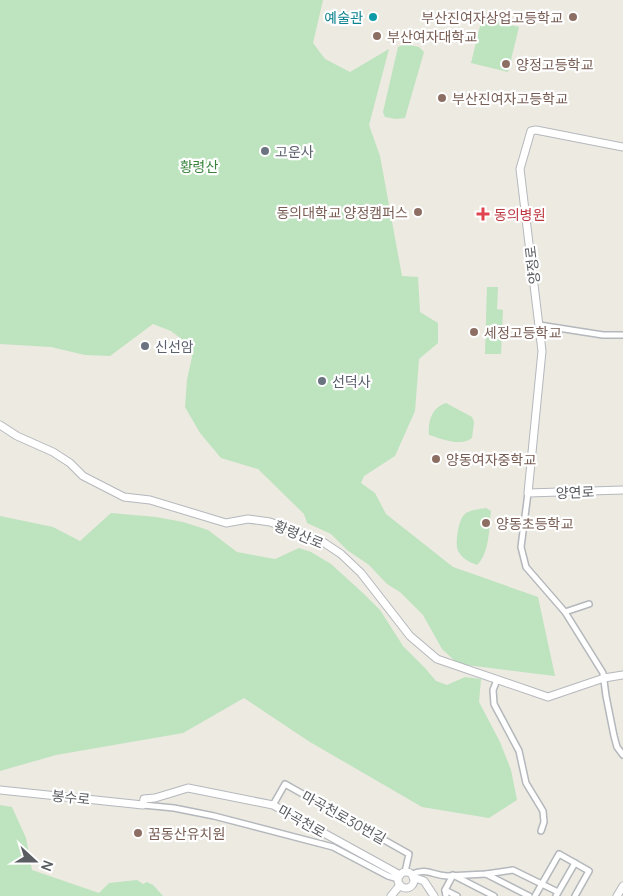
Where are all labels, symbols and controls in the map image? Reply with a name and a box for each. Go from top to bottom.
place label: 예술관 [324,8,363,27]
place label: 부산진여자상업고등학교 [421,8,563,27]
marker: 예술관 [367,11,379,23]
marker: 부산진여자상업고등학교 [567,11,579,23]
place label: 부산여자대학교 [387,27,477,46]
marker: 부산여자대학교 [371,30,383,42]
place label: 양정고등학교 [516,55,593,74]
marker: 양정고등학교 [500,58,512,70]
place label: 부산진여자고등학교 [452,89,568,108]
marker: 부산진여자고등학교 [436,92,448,104]
place label: 고운사 [275,142,314,161]
marker: 고운사 [259,145,271,157]
park label: 황령산 [180,157,218,176]
place label: 동의대학교 양정캠퍼스 [276,203,408,222]
place label: 동의병원 [494,205,546,224]
marker: 동의대학교 양정캠퍼스 [412,206,424,218]
marker: 동의병원 [476,207,490,221]
street label: 양정로 [520,245,544,285]
place label: 세정고등학교 [484,323,561,342]
marker: 세정고등학교 [468,326,480,338]
place label: 신선암 [155,337,194,356]
marker: 신선암 [139,340,151,352]
place label: 선덕사 [332,372,371,391]
marker: 선덕사 [316,375,328,387]
place label: 양동여자중학교 [446,450,536,469]
marker: 양동여자중학교 [430,453,442,465]
street label: 양연로 [555,482,595,502]
place label: 양동초등학교 [496,514,573,533]
street label: 황령산로 [272,516,327,553]
marker: 양동초등학교 [480,517,492,529]
street label: 봉수로 [51,786,91,808]
street label: 마곡천로30번길 [299,787,389,847]
street label: 마곡천로 [275,801,329,841]
place label: 꿈동산유치원 [148,824,225,843]
marker: 꿈동산유치원 [132,827,144,839]
north arrow [10,836,60,886]
text: N [37,858,58,874]

